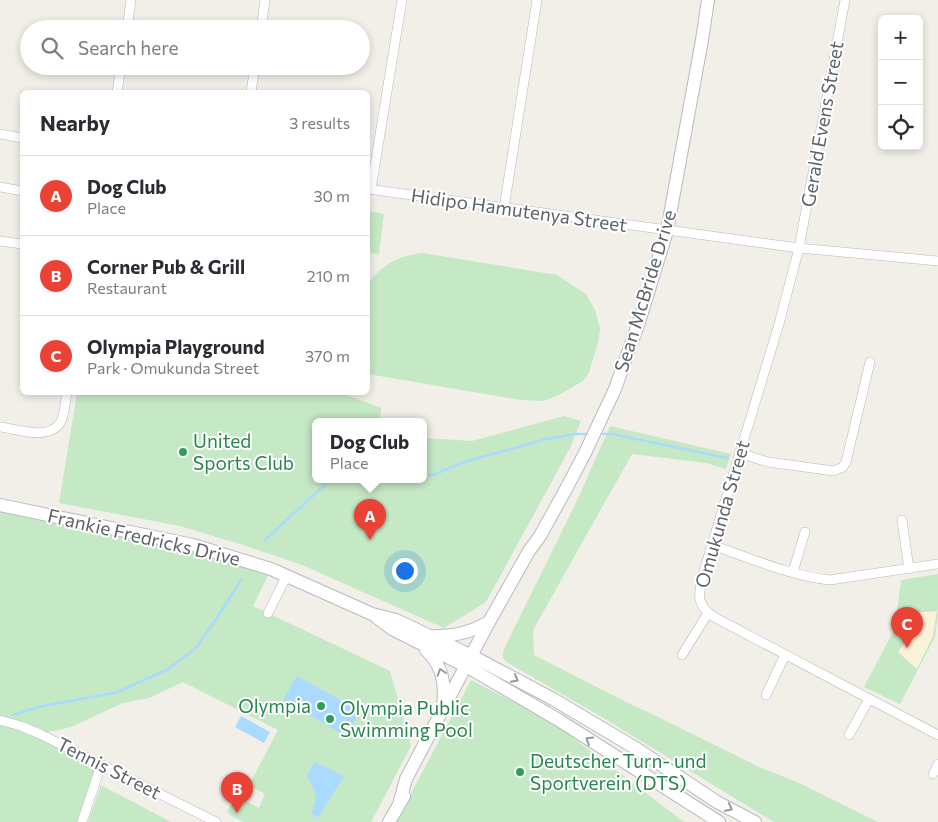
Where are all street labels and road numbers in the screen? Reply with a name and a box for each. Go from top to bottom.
street label: Gerald Evens Street [796,39,847,209]
street label: Hidipo Hamutenya Street [410,183,629,236]
street label: Sean McBride Drive [609,207,680,375]
street label: Omukunda Street [689,437,754,590]
street label: Frankie Fredricks Drive [46,503,243,570]
street label: Tennis Street [53,732,165,804]

